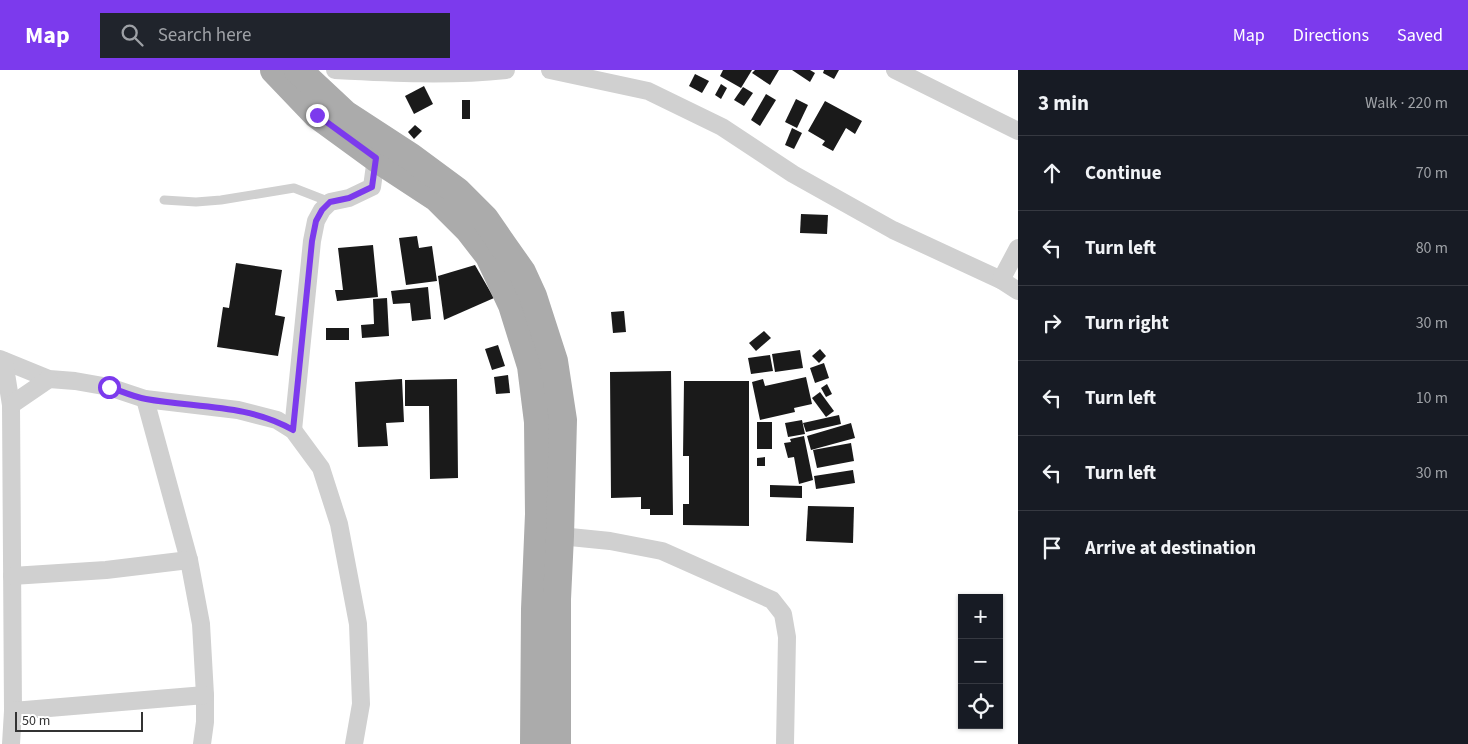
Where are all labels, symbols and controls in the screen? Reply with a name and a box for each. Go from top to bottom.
search box [100,13,450,58]
text: Map [25,18,70,53]
icon: search [118,21,146,49]
text: Search here [158,22,251,49]
text: Map [1233,23,1265,48]
text: Directions [1293,23,1369,48]
text: Saved [1397,23,1443,48]
text: 3 min [1038,88,1089,118]
text: Walk · 220 m [1365,92,1448,114]
route end [306,104,329,127]
icon: ahead [1038,159,1066,187]
text: Continue [1085,160,1162,187]
text: 70 m [1416,162,1448,184]
icon: left [1038,234,1066,262]
text: Turn left [1085,235,1156,262]
text: 80 m [1416,237,1448,259]
icon: right [1038,309,1066,337]
text: Turn right [1085,310,1169,337]
text: 30 m [1416,312,1448,334]
route start [98,376,121,399]
icon: left [1038,384,1066,412]
text: Turn left [1085,385,1156,412]
text: 10 m [1416,387,1448,409]
icon: left [1038,459,1066,487]
text: Turn left [1085,460,1156,487]
text: 30 m [1416,462,1448,484]
icon: arrive [1038,534,1066,562]
text: Arrive at destination [1085,535,1256,562]
map controls [958,594,1003,729]
button: + [958,594,1003,639]
button: − [958,639,1003,684]
button: locate [958,684,1003,729]
scale bar [15,709,142,732]
text: 50 m [22,711,50,731]

